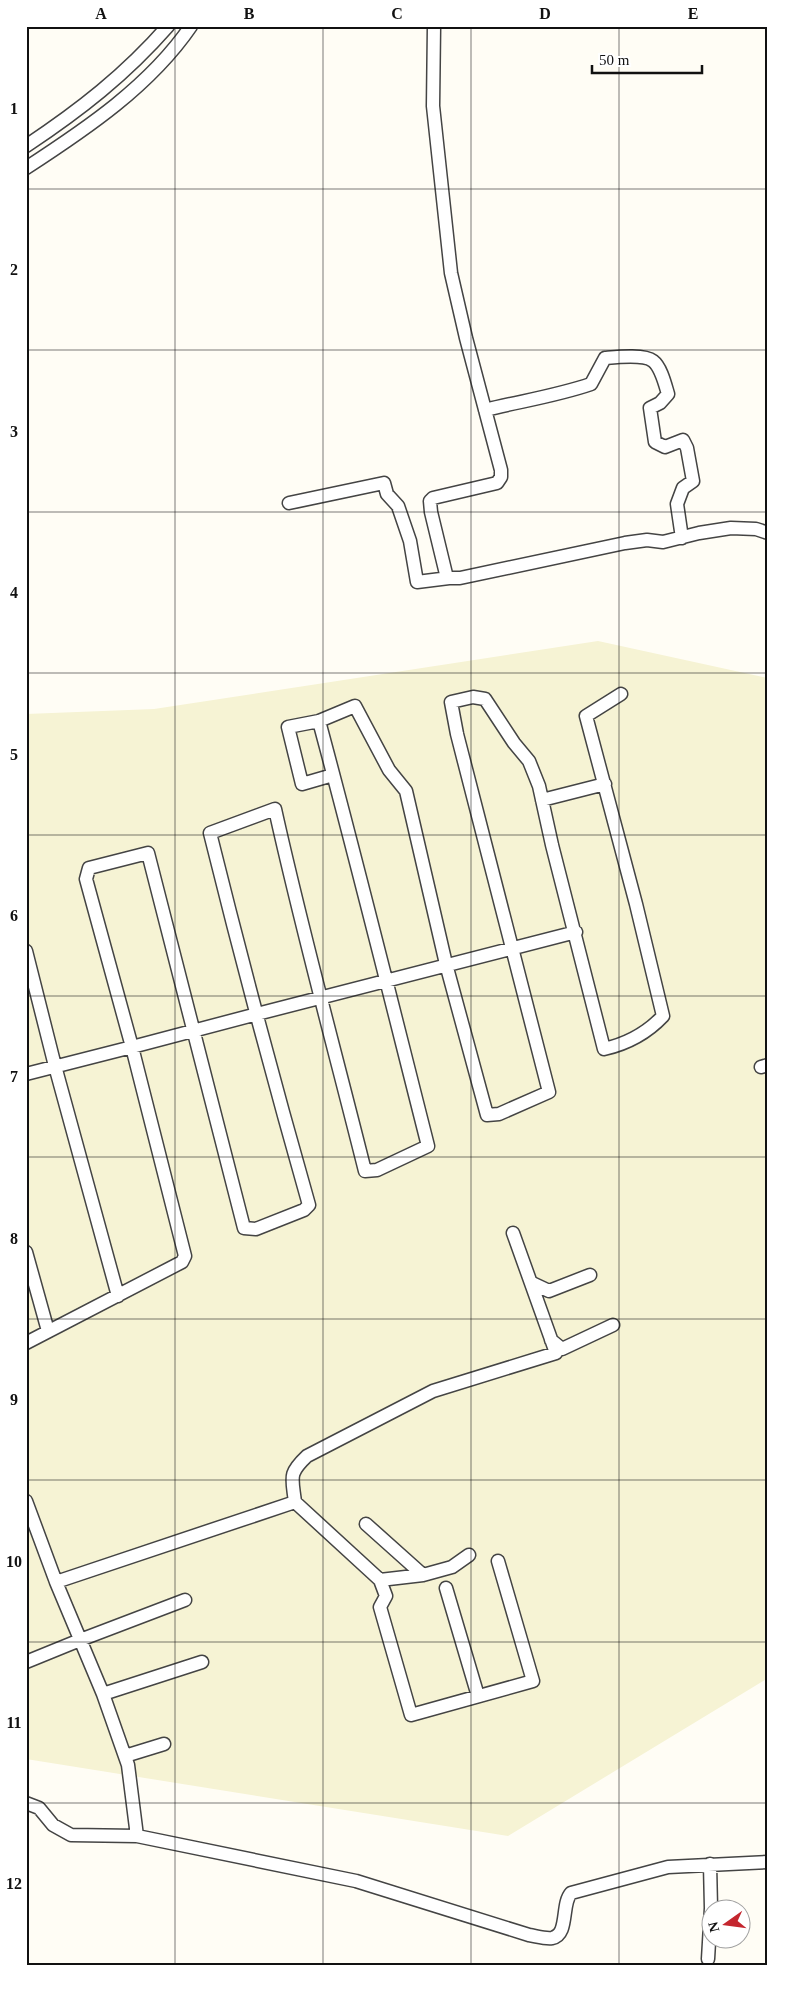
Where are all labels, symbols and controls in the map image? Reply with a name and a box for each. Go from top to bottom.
text: A [95,5,107,22]
text: B [244,5,255,22]
text: C [391,5,403,22]
text: D [539,5,551,22]
text: E [688,5,698,22]
scale bar [592,42,702,74]
text: 50 m [599,52,630,68]
text: 1 [10,100,18,117]
text: 2 [10,261,18,278]
text: 3 [10,423,18,440]
text: 4 [10,584,18,601]
text: 5 [10,746,18,763]
text: 6 [10,907,18,924]
text: 7 [10,1068,18,1085]
text: 8 [10,1230,18,1247]
text: 9 [10,1391,18,1408]
text: 10 [6,1553,22,1570]
text: 11 [6,1714,22,1731]
text: 12 [6,1875,22,1892]
north arrow [702,1900,752,1950]
text: N [705,1920,722,1934]

